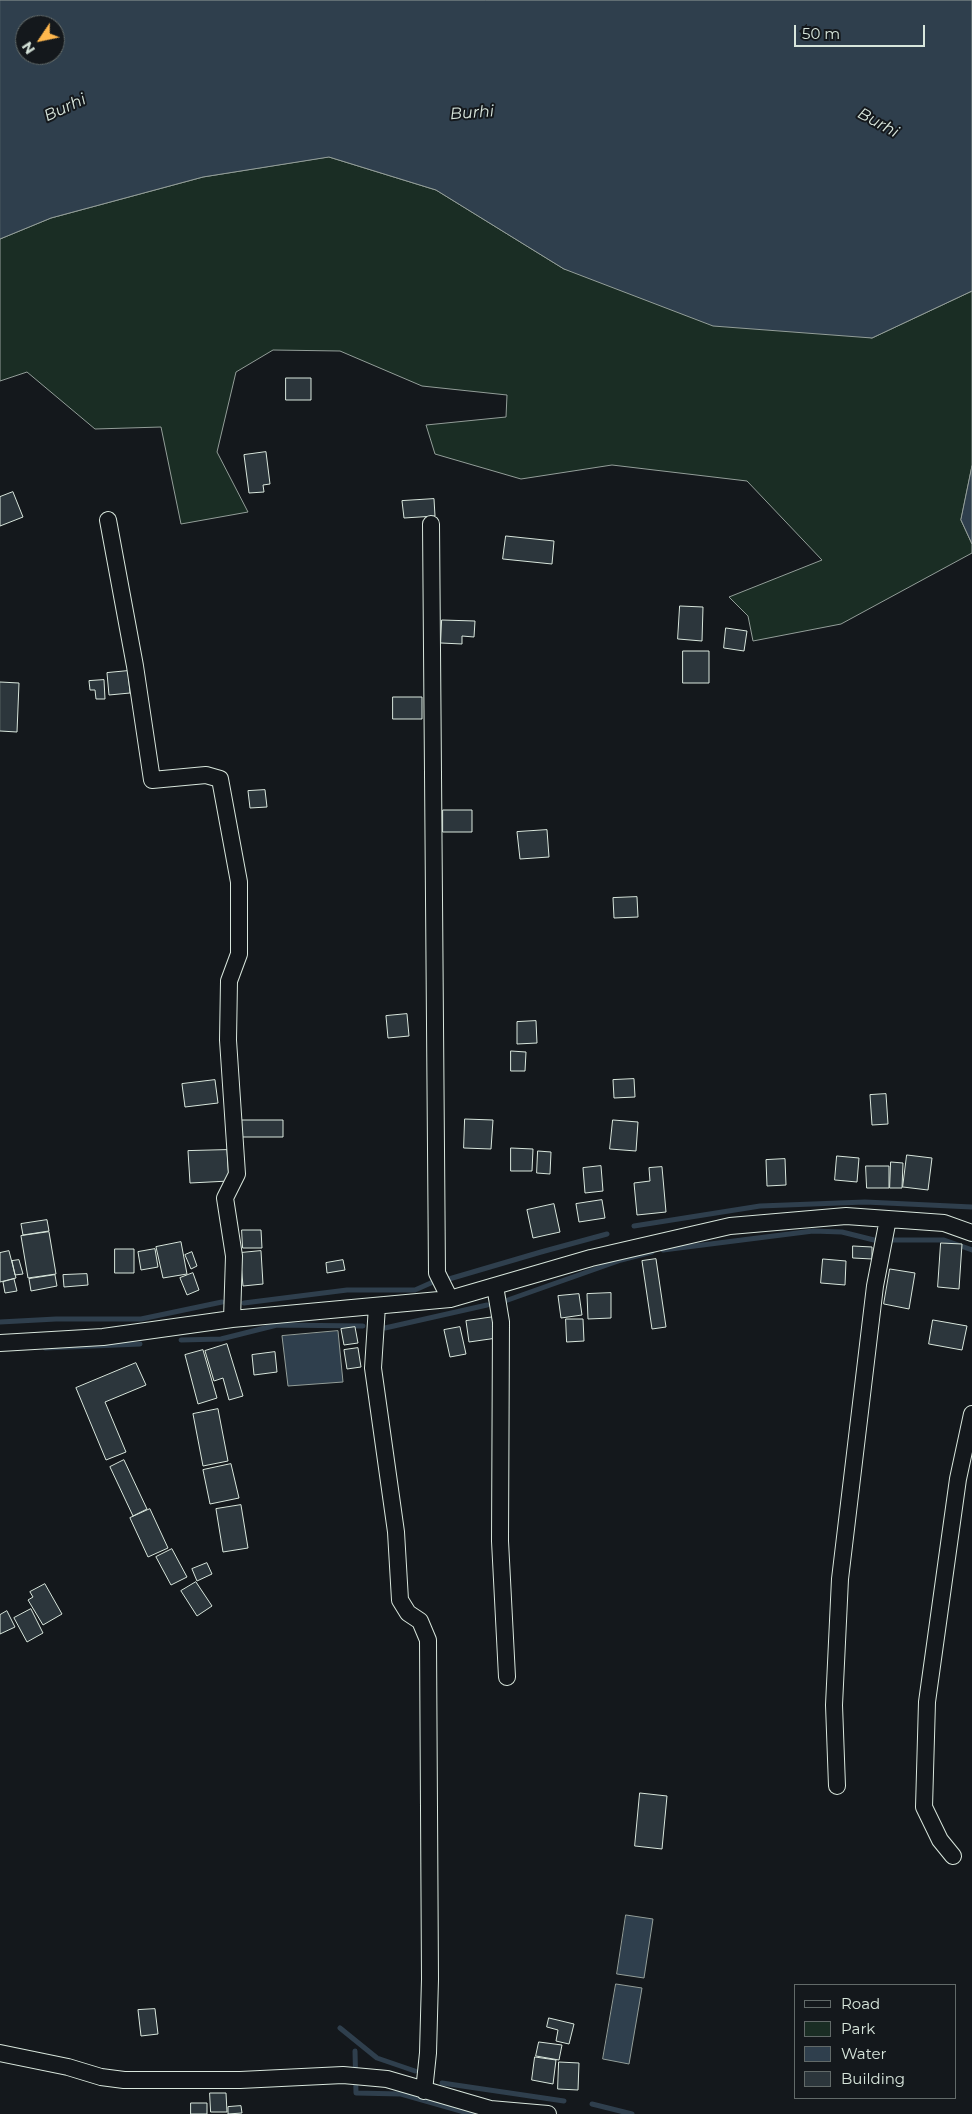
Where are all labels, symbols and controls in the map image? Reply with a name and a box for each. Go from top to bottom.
north arrow [15,15,65,65]
scale bar [797,15,928,47]
text: 50 m [802,24,840,43]
text: N [18,38,39,58]
water label: Burhi [41,90,89,126]
water label: Burhi [449,102,495,124]
water label: Burhi [854,104,902,142]
legend [794,1984,957,2099]
text: Road [841,1994,880,2013]
text: Park [841,2019,875,2038]
text: Water [841,2044,887,2063]
text: Building [841,2069,905,2088]

